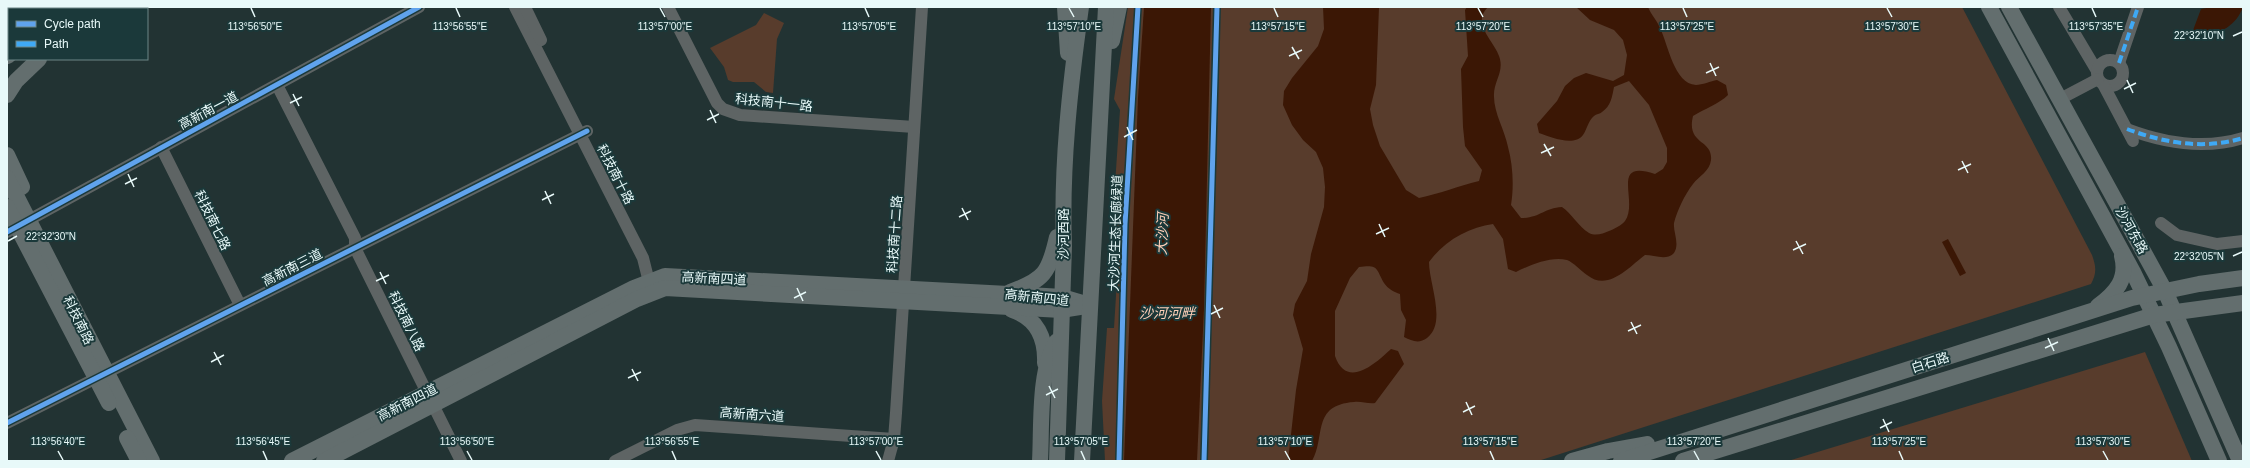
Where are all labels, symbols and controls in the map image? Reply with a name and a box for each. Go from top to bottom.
legend [8,8,148,60]
text: Cycle path [44,17,101,31]
text: 113°56'50"E [228,21,282,32]
text: 113°56'55"E [433,21,487,32]
text: 113°57'00"E [638,21,692,32]
text: 113°57'05"E [842,21,896,32]
text: 113°57'10"E [1047,21,1101,32]
text: 113°57'15"E [1251,21,1305,32]
text: 113°57'20"E [1456,21,1510,32]
text: 113°57'25"E [1660,21,1714,32]
text: 113°57'30"E [1865,21,1919,32]
text: 113°57'35"E [2069,21,2123,32]
text: 22°32'10"N [2174,30,2224,41]
text: Path [44,37,69,51]
street label: 高新南一道 [176,89,240,132]
street label: 科技南十一路 [734,91,814,114]
street label: 科技南十路 [594,142,637,207]
street label: 大沙河生态长廊绿道 [1106,174,1125,292]
street label: 科技南七路 [192,188,234,253]
street label: 科技南十二路 [884,195,905,273]
street label: 沙河东路 [2112,204,2151,257]
street label: 沙河西路 [1056,208,1071,260]
water label: 大沙河 [1153,210,1171,255]
text: 22°32'30"N [26,231,76,242]
street label: 高新南三道 [260,246,325,289]
text: 22°32'05"N [2174,251,2224,262]
street label: 高新南四道 [681,269,747,288]
street label: 高新南四道 [1004,287,1070,308]
street label: 科技南八路 [386,289,428,354]
street label: 科技南路 [60,294,97,347]
water label: 沙河河畔 [1139,305,1197,321]
street label: 白石路 [1909,349,1951,376]
street label: 高新南四道 [375,381,440,424]
street label: 高新南六道 [719,405,785,424]
text: 113°56'40"E [31,436,85,447]
text: 113°56'45"E [236,436,290,447]
text: 113°56'50"E [440,436,494,447]
text: 113°56'55"E [645,436,699,447]
text: 113°57'00"E [849,436,903,447]
text: 113°57'05"E [1054,436,1108,447]
text: 113°57'10"E [1258,436,1312,447]
text: 113°57'15"E [1463,436,1517,447]
text: 113°57'20"E [1667,436,1721,447]
text: 113°57'25"E [1872,436,1926,447]
text: 113°57'30"E [2076,436,2130,447]

